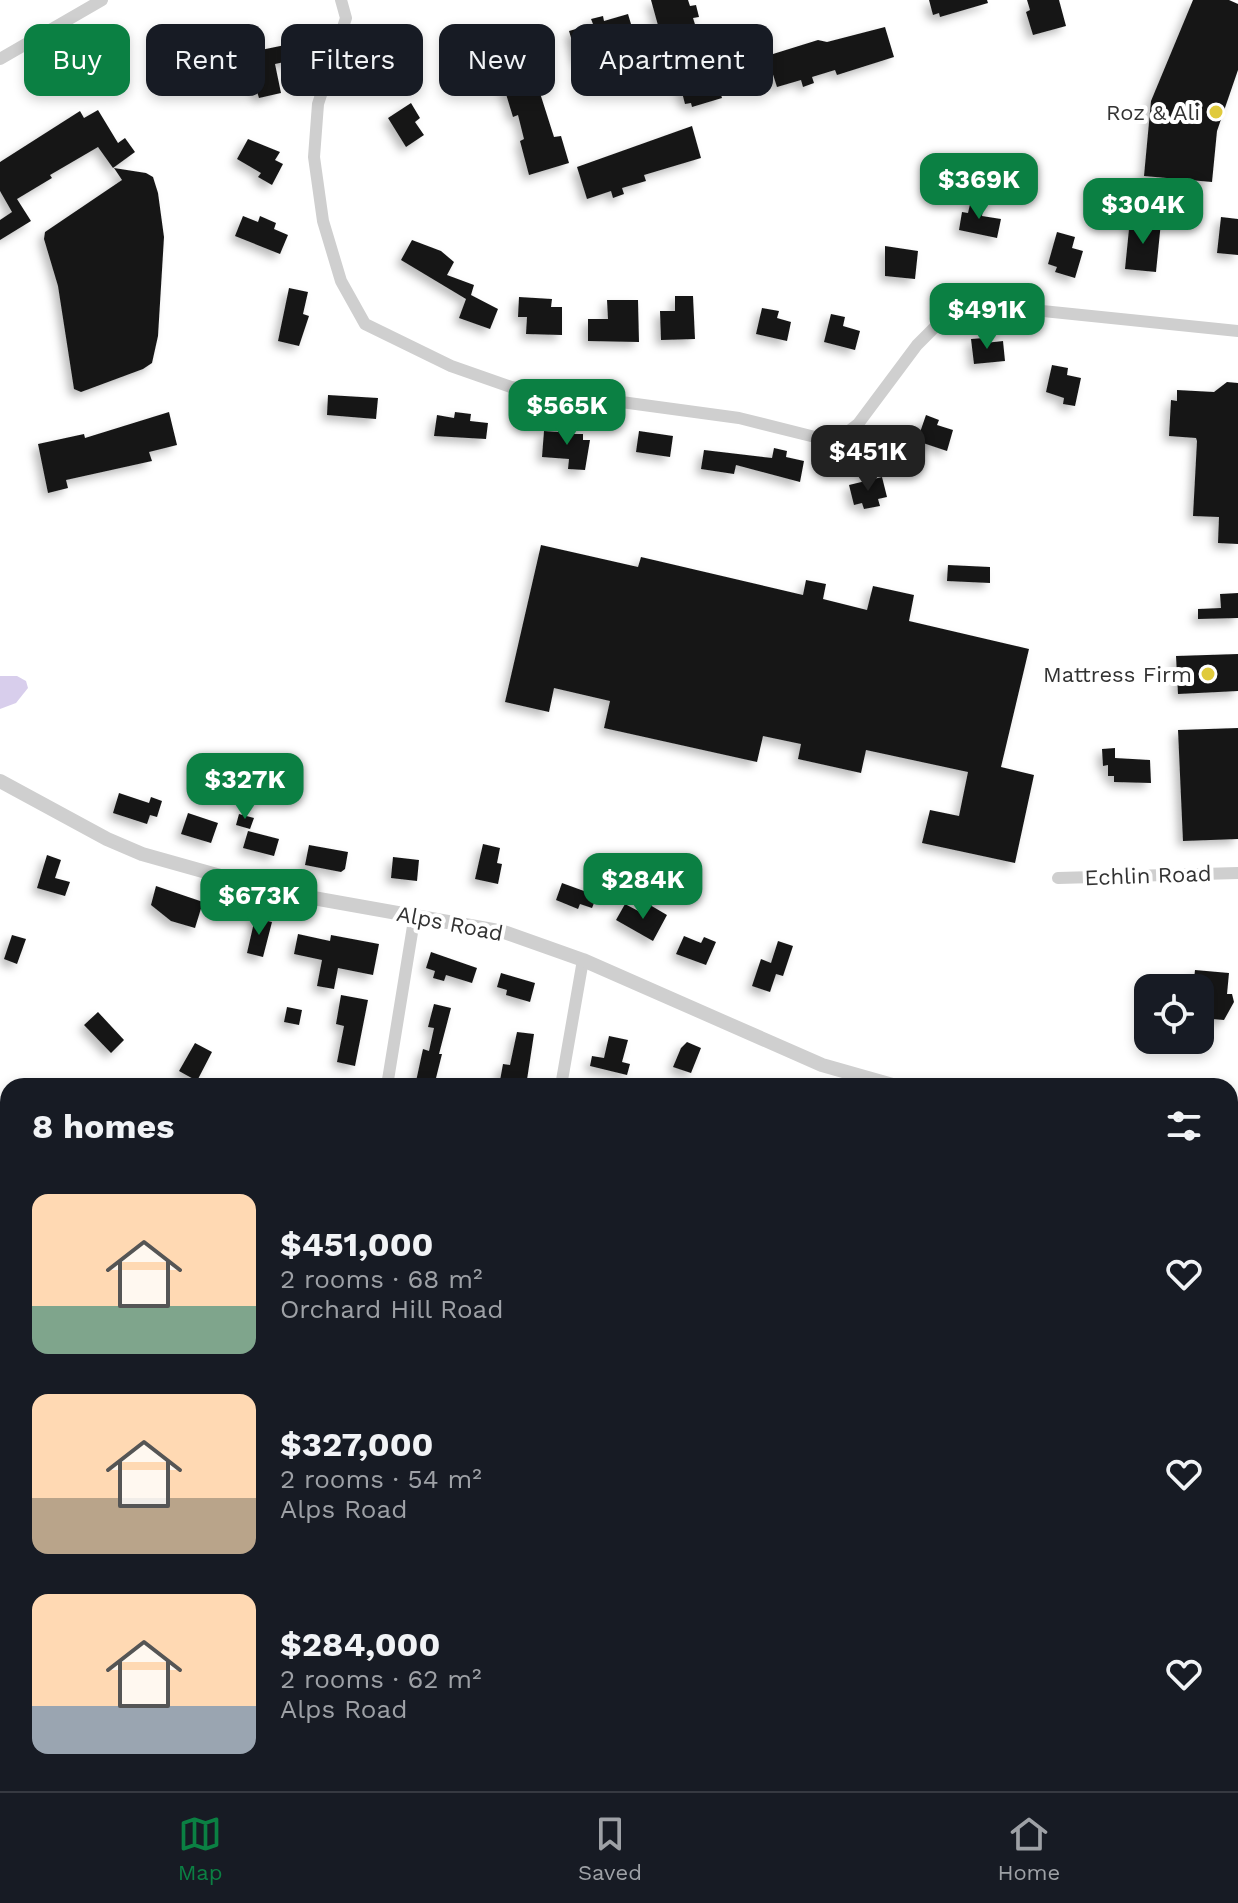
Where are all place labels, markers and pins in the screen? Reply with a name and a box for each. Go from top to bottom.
place label: Roz & Ali [1106,100,1200,125]
marker: Roz & Ali [1207,103,1225,121]
pin: $369K [923,153,1035,221]
pin: $304K [1087,178,1199,246]
pin: $491K [931,283,1043,351]
pin: $565K [511,379,623,447]
pin: $451K [812,425,924,493]
place label: Mattress Firm [1043,662,1192,687]
marker: Mattress Firm [1199,665,1217,683]
pin: $327K [189,753,301,821]
pin: $284K [587,853,699,921]
pin: $673K [203,869,315,937]

